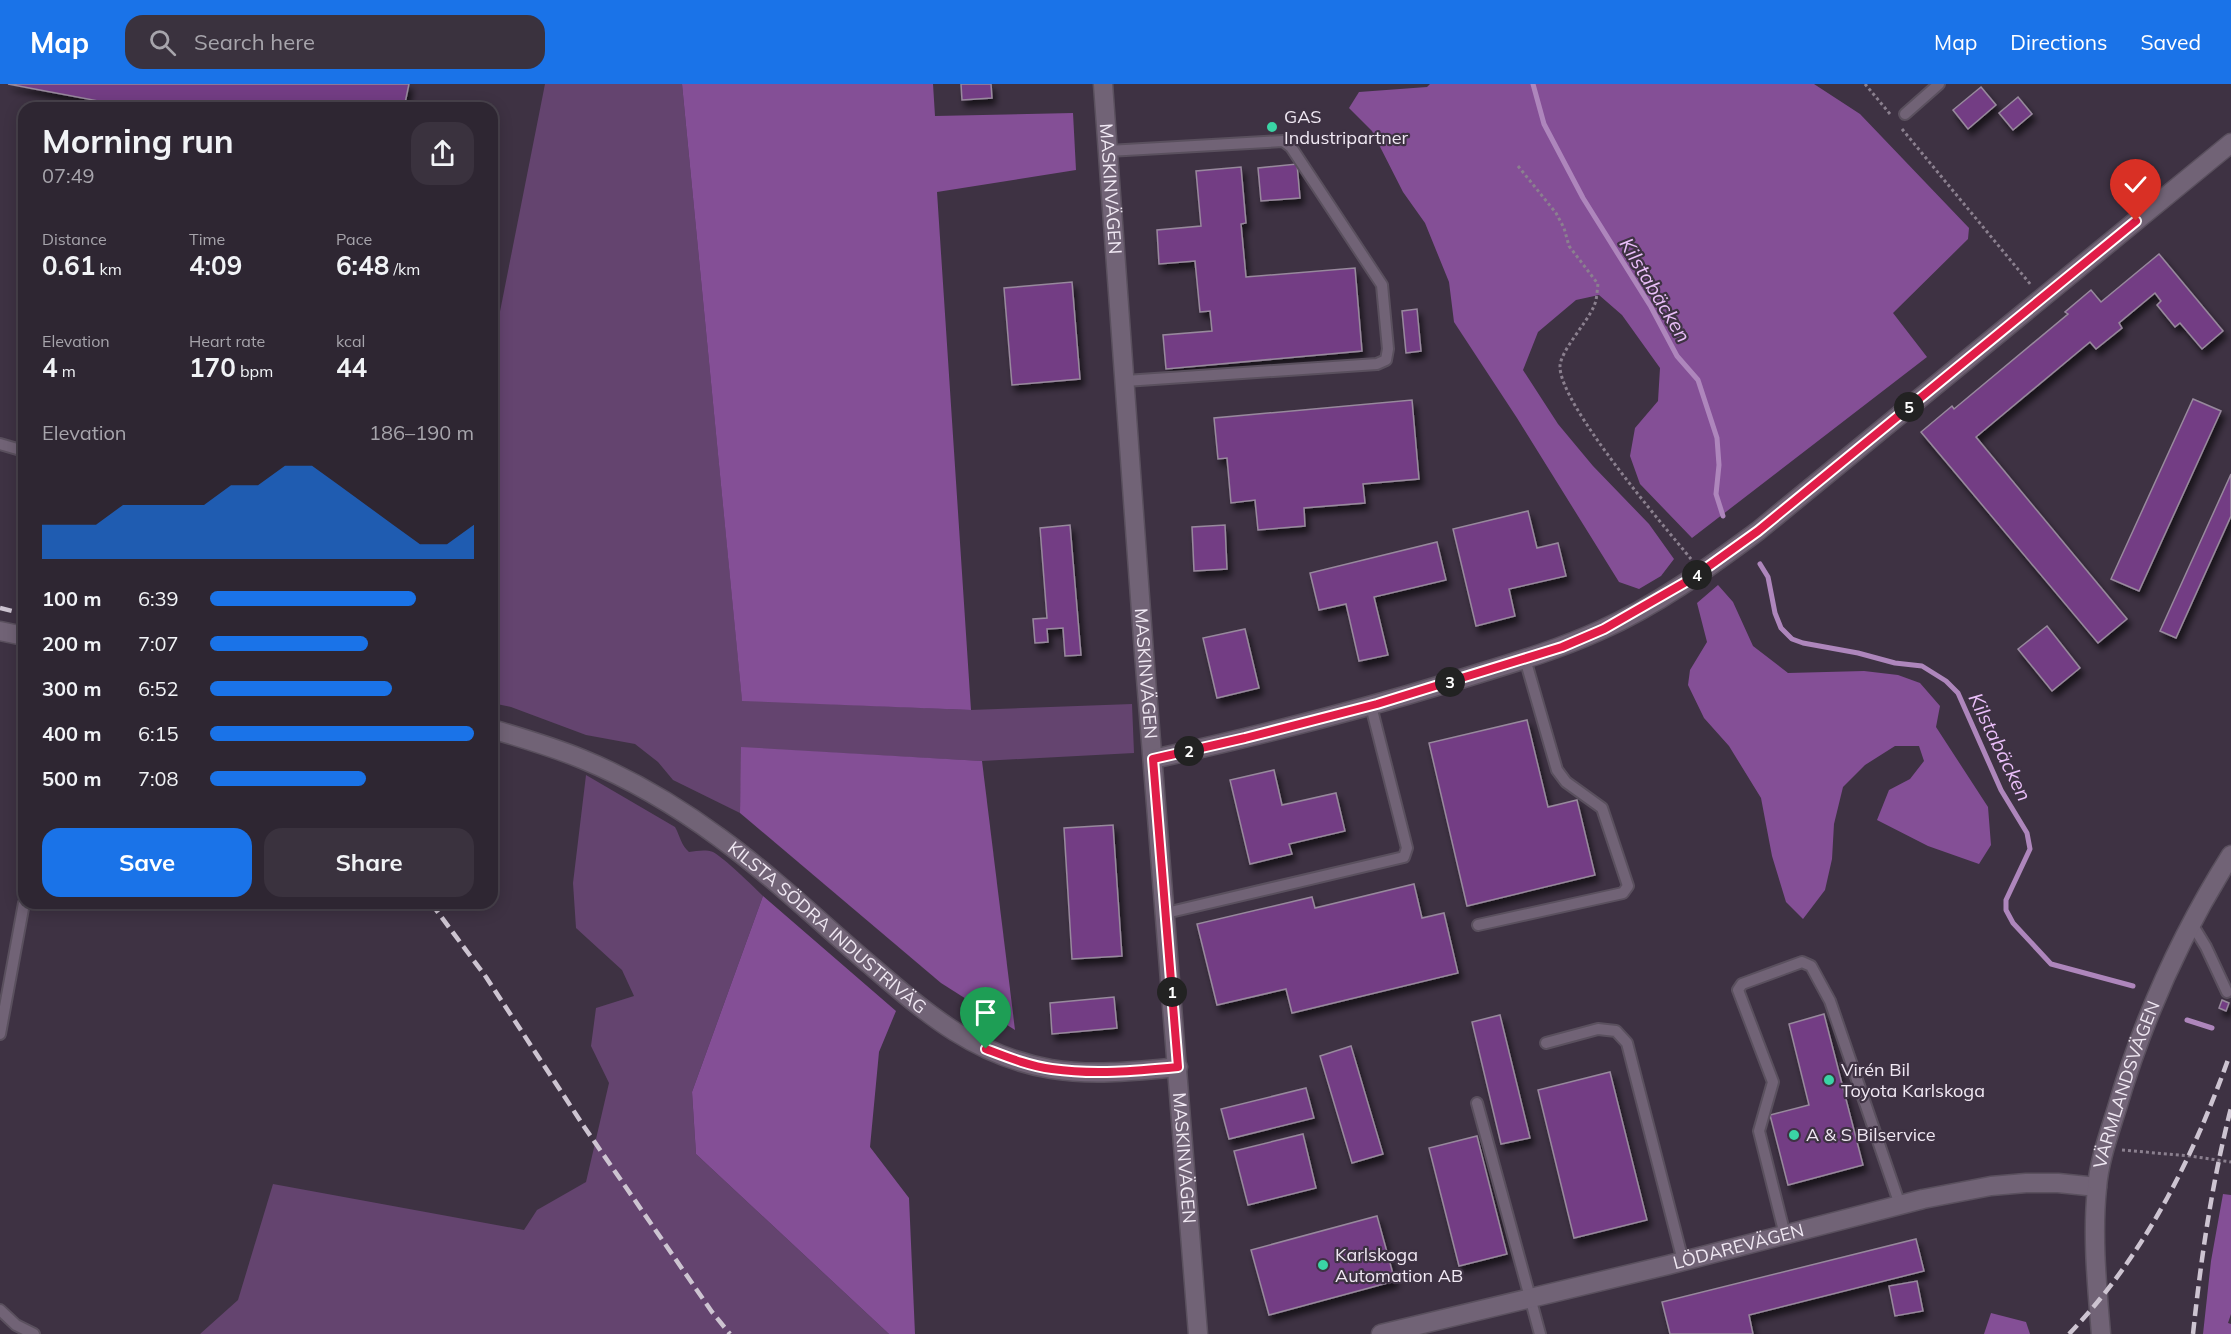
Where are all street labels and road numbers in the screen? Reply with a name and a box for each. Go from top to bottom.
street label: MASKINVÄGEN [1095,122,1127,255]
street label: MASKINVÄGEN [1130,607,1163,740]
street label: KILSTA SÖDRA INDUSTRIVÄG [723,836,931,1019]
street label: VÄRMLANDSVÄGEN [2088,997,2165,1170]
street label: MASKINVÄGEN [1168,1092,1201,1224]
street label: LÖDAREVÄGEN [1670,1218,1806,1274]

